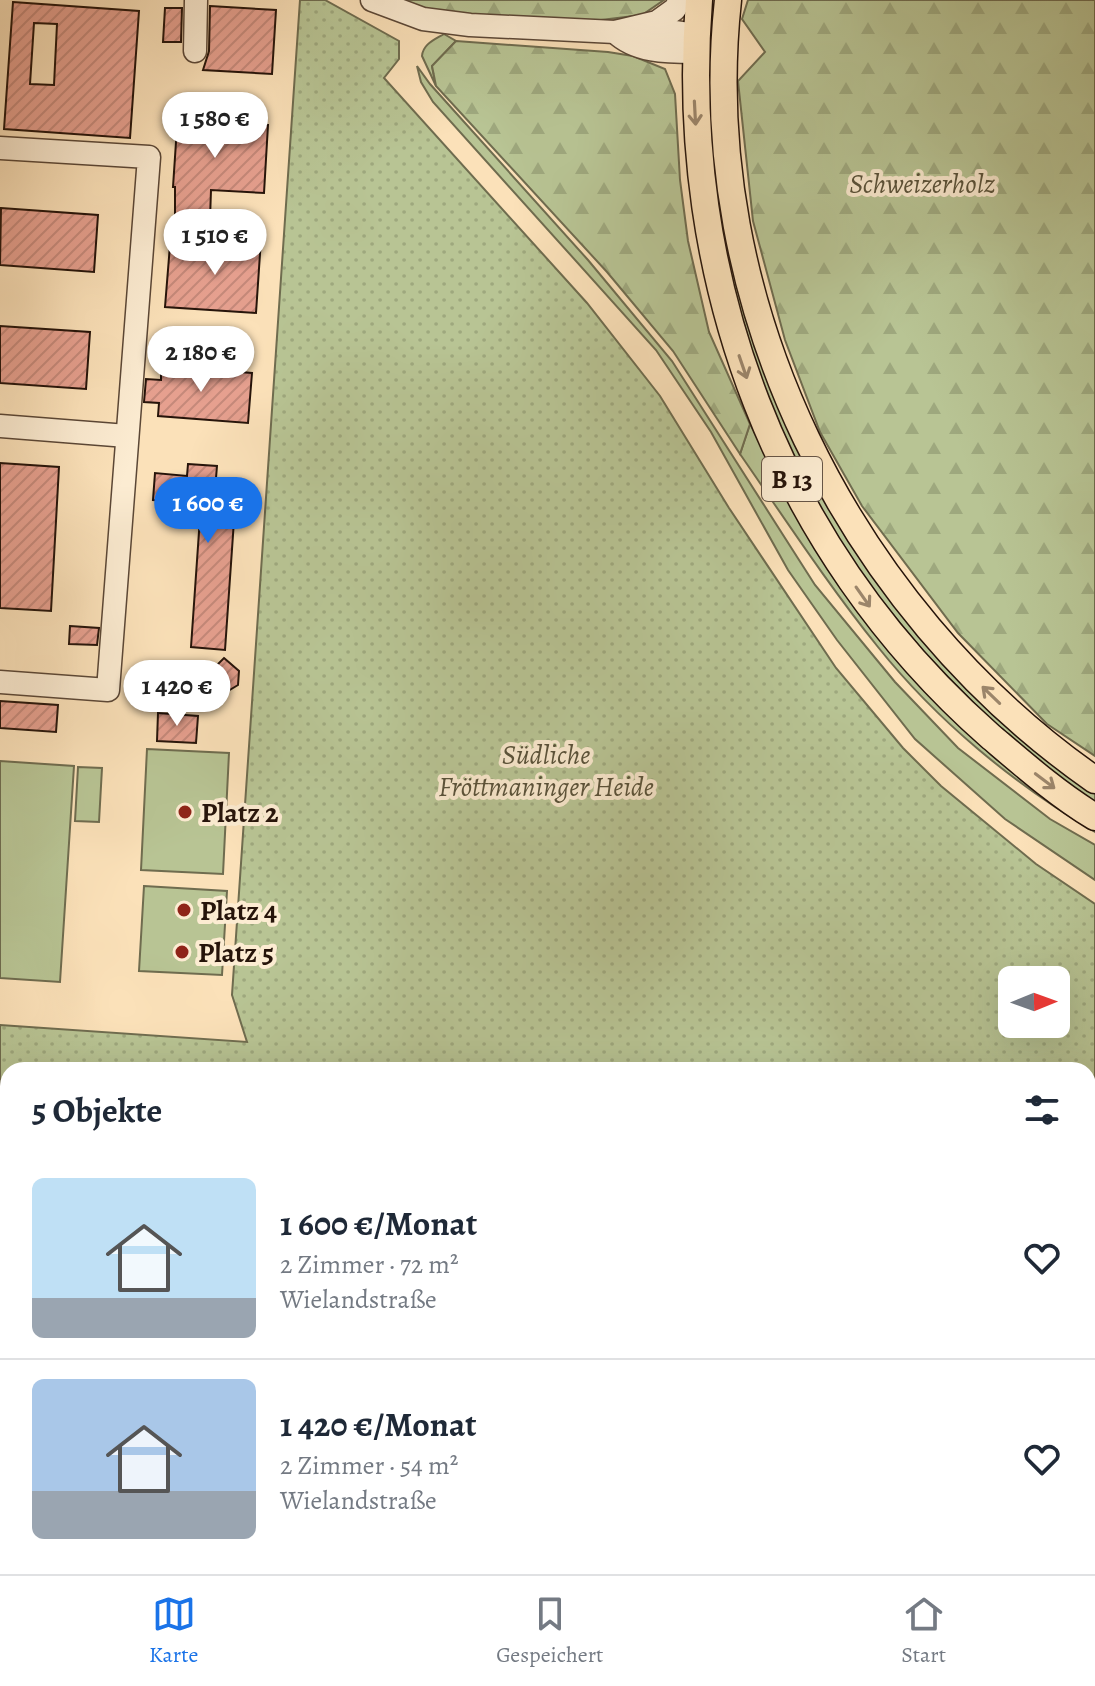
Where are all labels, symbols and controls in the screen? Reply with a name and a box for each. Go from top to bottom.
pin: 1 580 € [141,92,289,160]
one-way arrow [688,99,703,126]
text: 1 580 € [180,100,250,135]
park label: Schweizerholz [849,165,996,203]
pin: 1 510 € [141,209,289,277]
text: 1 510 € [182,217,248,252]
pin: 2 180 € [127,326,275,394]
text: 2 180 € [165,334,237,369]
one-way arrow [737,354,752,379]
road number: B 13 [762,457,822,501]
pin: 1 600 € [134,477,282,545]
text: 1 600 € [172,485,244,520]
one-way arrow [855,585,871,607]
pin: 1 420 € [103,660,251,728]
text: 1 420 € [141,668,213,703]
one-way arrow [982,686,1001,705]
park label: Südliche Fröttmaninger Heide [438,736,654,806]
one-way arrow [1034,772,1055,789]
place label: Platz 2 [201,794,279,832]
marker: Platz 2 [176,803,194,821]
place label: Platz 4 [200,892,277,930]
marker: Platz 4 [175,901,193,919]
place label: Platz 5 [198,934,274,972]
marker: Platz 5 [173,943,191,961]
north arrow [998,966,1070,1038]
map controls [998,966,1070,1038]
text: 5 Objekte [32,1087,162,1134]
icon: filters [1020,1088,1064,1132]
text: 1 600 €/Monat [280,1200,477,1247]
icon: home [96,1210,192,1306]
icon: heart [1020,1236,1064,1280]
text: 2 Zimmer · 72 m² [280,1247,459,1282]
text: Wielandstraße [280,1282,437,1317]
text: 1 420 €/Monat [280,1401,477,1448]
icon: home [96,1411,192,1507]
icon: heart [1020,1437,1064,1481]
text: 2 Zimmer · 54 m² [280,1448,458,1483]
text: Wielandstraße [280,1483,437,1518]
tab: Karte [149,1592,198,1670]
tab: Gespeichert [496,1592,603,1670]
tab: Start [901,1592,946,1670]

